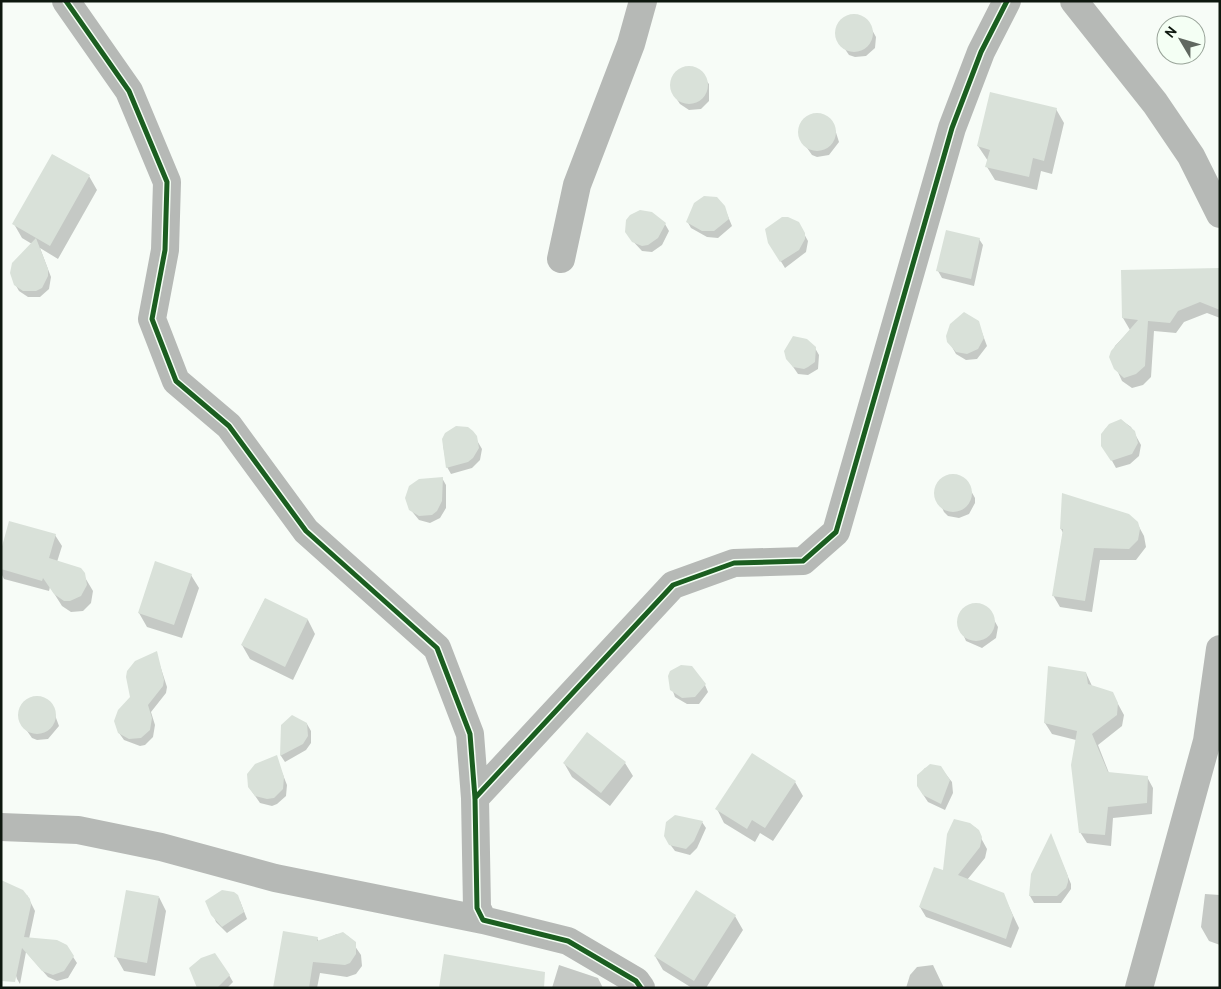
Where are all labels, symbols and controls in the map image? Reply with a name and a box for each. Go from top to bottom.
north arrow [1156,15,1206,65]
text: N [1162,24,1182,42]

